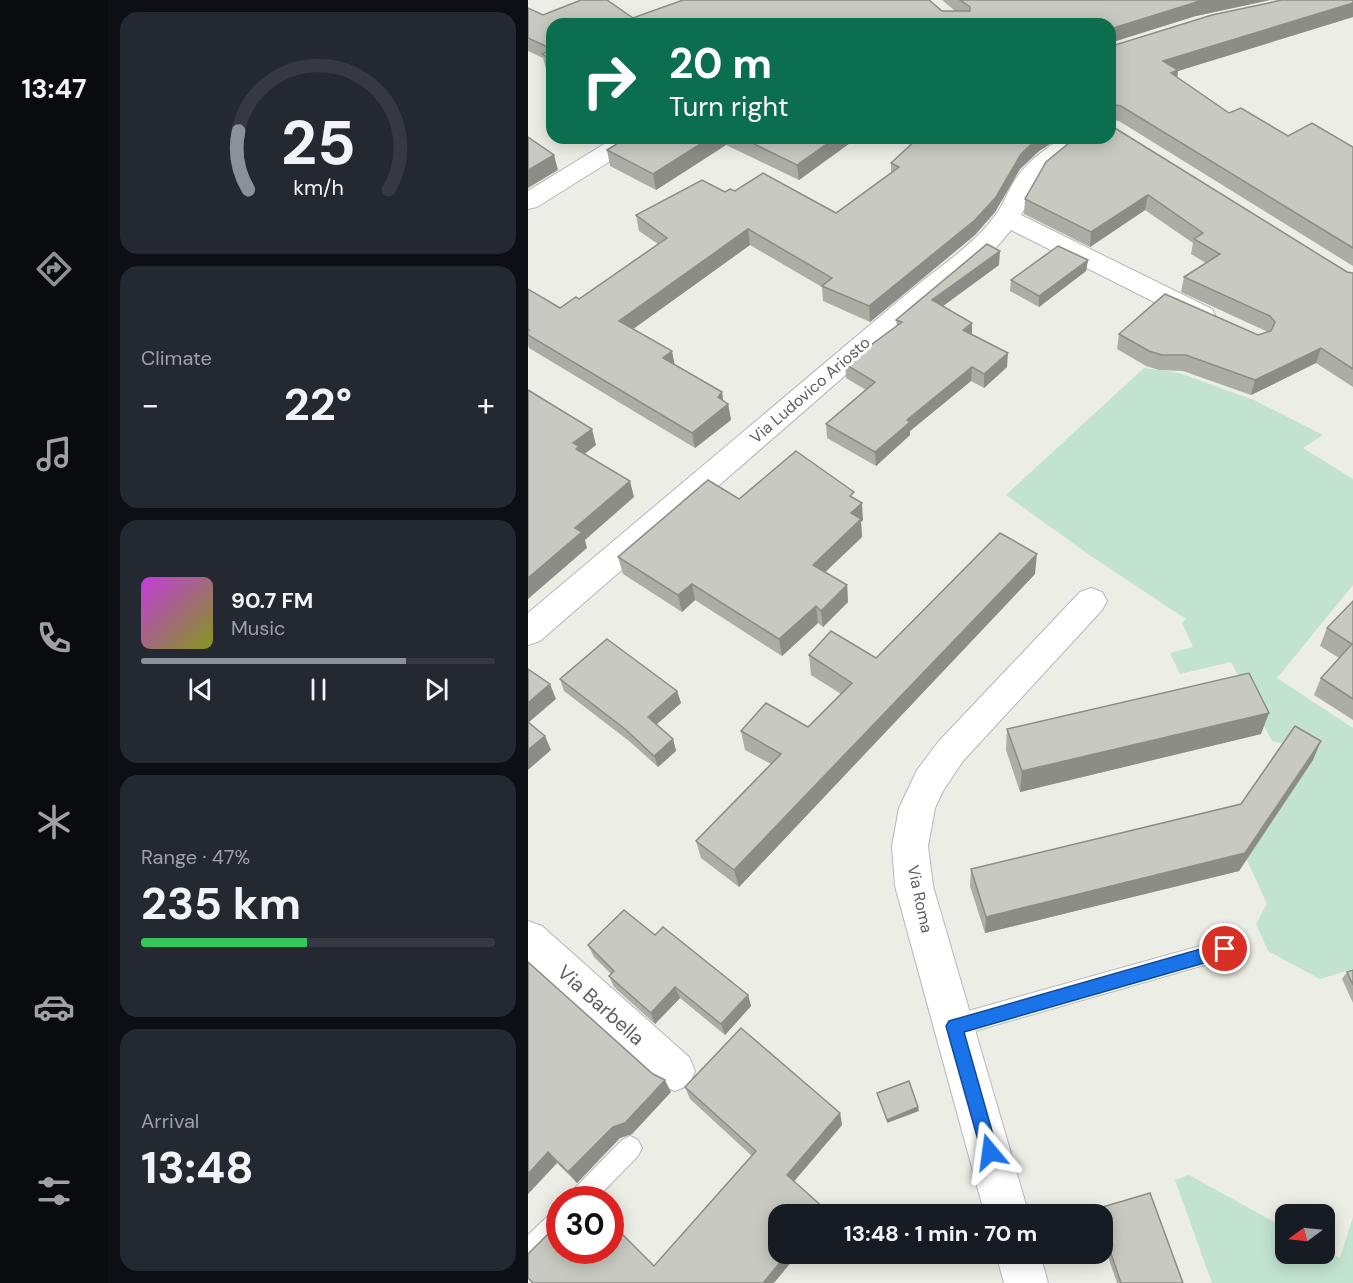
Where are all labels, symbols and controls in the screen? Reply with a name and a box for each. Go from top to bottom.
text: 20 m [669,36,772,91]
icon: right [570,42,648,120]
text: 13:47 [21,71,87,106]
text: Turn right [669,89,789,124]
text: 25 [281,102,355,183]
text: km/h [293,174,343,202]
icon: directions [33,248,75,290]
street label: Via Ludovico Ariosto [746,332,874,448]
text: Climate [141,345,212,371]
text: 22° [284,375,352,434]
text: − [141,383,159,426]
text: + [477,383,495,426]
icon: music [33,433,75,475]
text: 90.7 FM [231,586,313,615]
text: Music [231,615,286,641]
icon: phone [33,617,75,659]
icon: previous [184,673,217,706]
icon: pause [302,673,335,706]
icon: next [420,673,453,706]
icon: climate [33,801,75,843]
text: Range · 47% [141,844,250,870]
street label: Via Roma [903,863,937,935]
text: 235 km [141,874,301,933]
pin [1199,923,1250,974]
icon: arrive [1208,932,1241,965]
street label: Via Barbella [552,959,650,1051]
icon: car [33,986,75,1028]
text: Arrival [141,1108,199,1134]
position arrow [958,1120,1022,1184]
text: 13:48 [141,1138,254,1197]
icon: filters [33,1170,75,1212]
speed limit sign: 30 [546,1186,624,1264]
north arrow [1275,1204,1335,1264]
map controls [1275,1204,1335,1264]
text: 13:48 · 1 min · 70 m [844,1219,1037,1248]

